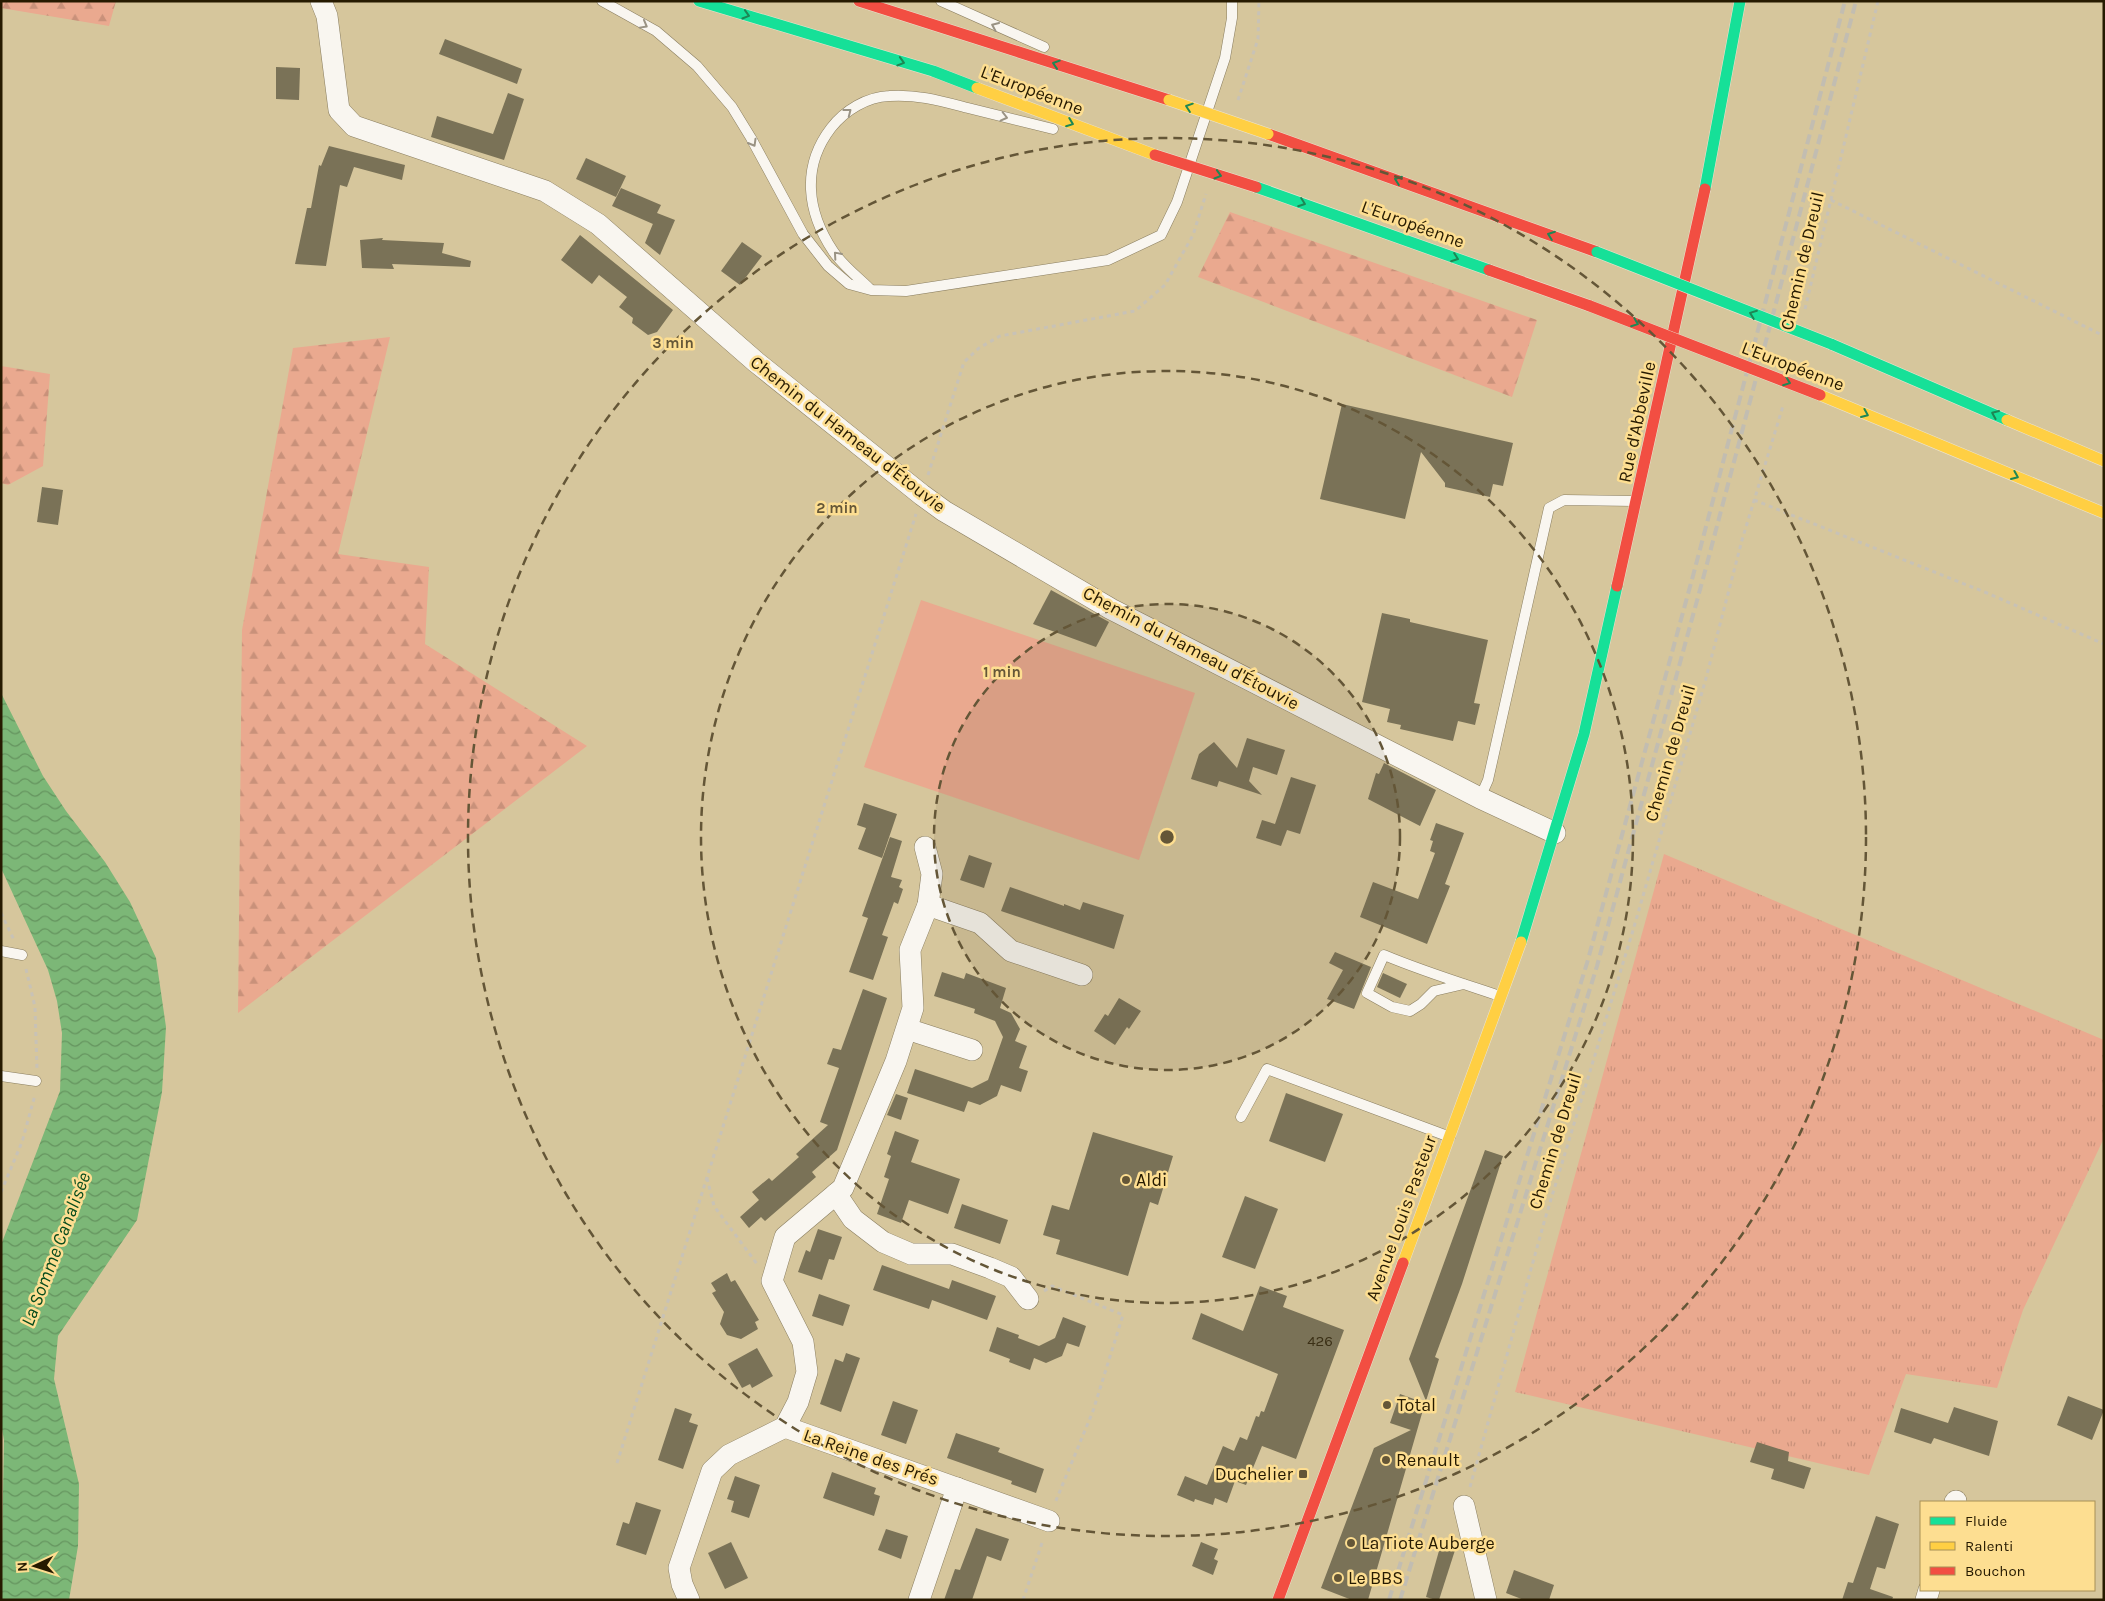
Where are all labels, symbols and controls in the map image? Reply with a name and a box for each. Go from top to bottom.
one-way arrow [741,10,749,20]
one-way arrow [639,19,648,29]
one-way arrow [991,21,1000,32]
one-way arrow [897,56,905,66]
street label: L'Européenne [978,60,1086,120]
one-way arrow [1052,60,1060,70]
one-way arrow [1185,103,1193,113]
one-way arrow [842,109,852,118]
one-way arrow [999,111,1008,122]
one-way arrow [1066,117,1074,127]
one-way arrow [747,137,757,146]
one-way arrow [1214,169,1222,179]
one-way arrow [1394,176,1403,186]
street label: Chemin de Dreuil [1775,190,1829,332]
street label: L'Européenne [1358,195,1468,253]
one-way arrow [1297,197,1305,207]
one-way arrow [1547,231,1555,241]
one-way arrow [833,252,842,261]
one-way arrow [1450,252,1458,262]
one-way arrow [1749,309,1758,320]
one-way arrow [1631,318,1639,328]
text: 3 min [652,334,694,352]
street label: L'Européenne [1739,336,1847,396]
street label: Chemin du Hameau d'Étouvie [746,350,951,517]
street label: Rue d'Abbeville [1613,359,1661,485]
one-way arrow [1782,376,1791,386]
one-way arrow [1860,407,1869,418]
one-way arrow [1991,410,2000,421]
one-way arrow [2010,470,2019,480]
text: 2 min [816,499,858,517]
street label: Chemin du Hameau d'Étouvie [1079,581,1303,714]
text: 1 min [983,663,1021,681]
street label: Chemin de Dreuil [1640,682,1700,824]
centre of rings [1158,828,1176,846]
street label: Chemin de Dreuil [1524,1070,1586,1212]
street label: Avenue Louis Pasteur [1361,1132,1441,1304]
water label: La Somme Canalisée [17,1169,95,1329]
place label: Aldi [1136,1169,1167,1191]
marker: Aldi [1120,1174,1132,1186]
house number: 426 [1307,1332,1333,1350]
place label: Total [1397,1394,1436,1416]
marker: Total [1381,1399,1393,1411]
street label: La Reine des Prés [801,1424,941,1490]
place label: Renault [1396,1449,1460,1471]
marker: Renault [1380,1454,1392,1466]
place label: Duchelier [1215,1463,1293,1485]
marker: Duchelier [1297,1468,1309,1480]
legend [1920,1501,2095,1591]
text: Fluide [1965,1512,2007,1530]
place label: La Tiote Auberge [1361,1532,1495,1554]
marker: La Tiote Auberge [1345,1537,1357,1549]
text: Ralenti [1965,1537,2014,1555]
north arrow [10,1541,60,1591]
text: N [14,1561,31,1572]
text: Bouchon [1965,1562,2026,1580]
place label: Le BBS [1348,1567,1403,1589]
marker: Le BBS [1332,1572,1344,1584]

